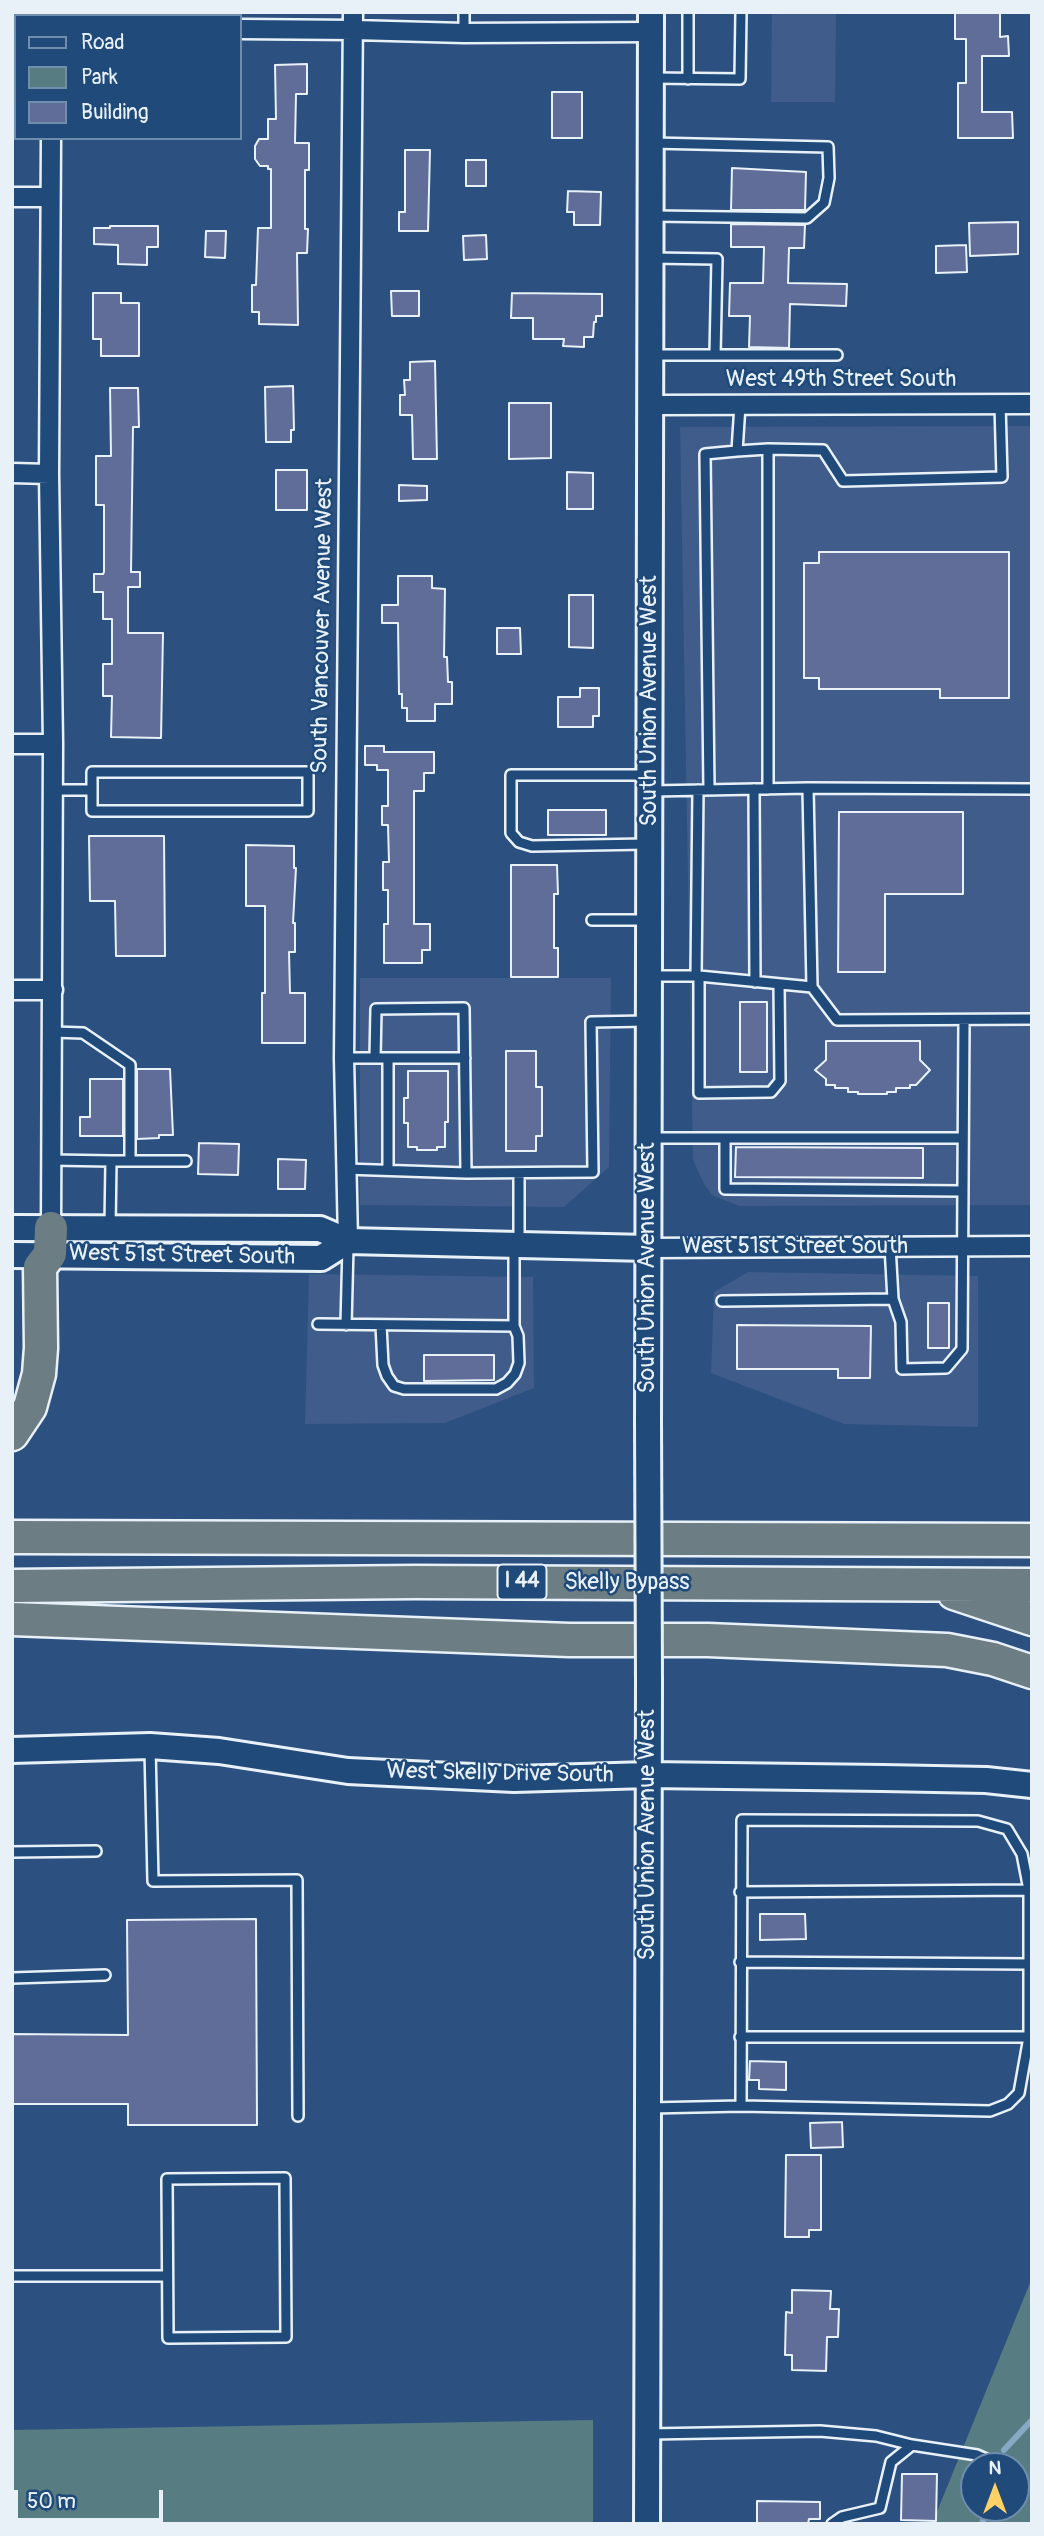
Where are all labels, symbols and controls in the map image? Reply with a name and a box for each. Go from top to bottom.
legend [14,14,242,140]
text: Road [81,29,125,56]
text: Park [81,64,118,91]
text: Building [81,99,148,126]
street label: West 49th Street South [726,366,956,394]
street label: South Vancouver Avenue West [307,478,339,774]
street label: South Union Avenue West [636,575,664,827]
street label: South Union Avenue West [634,1142,662,1394]
street label: West 51st Street South [682,1233,908,1261]
street label: West 51st Street South [69,1240,295,1272]
road number: I 44 [498,1564,546,1600]
street label: Skelly Bypass [564,1569,690,1597]
street label: South Union Avenue West [634,1709,662,1961]
street label: West Skelly Drive South [386,1758,614,1790]
north arrow [960,2452,1030,2522]
text: N [989,2456,1001,2480]
scale bar [18,2476,166,2520]
text: 50 m [27,2488,76,2515]

